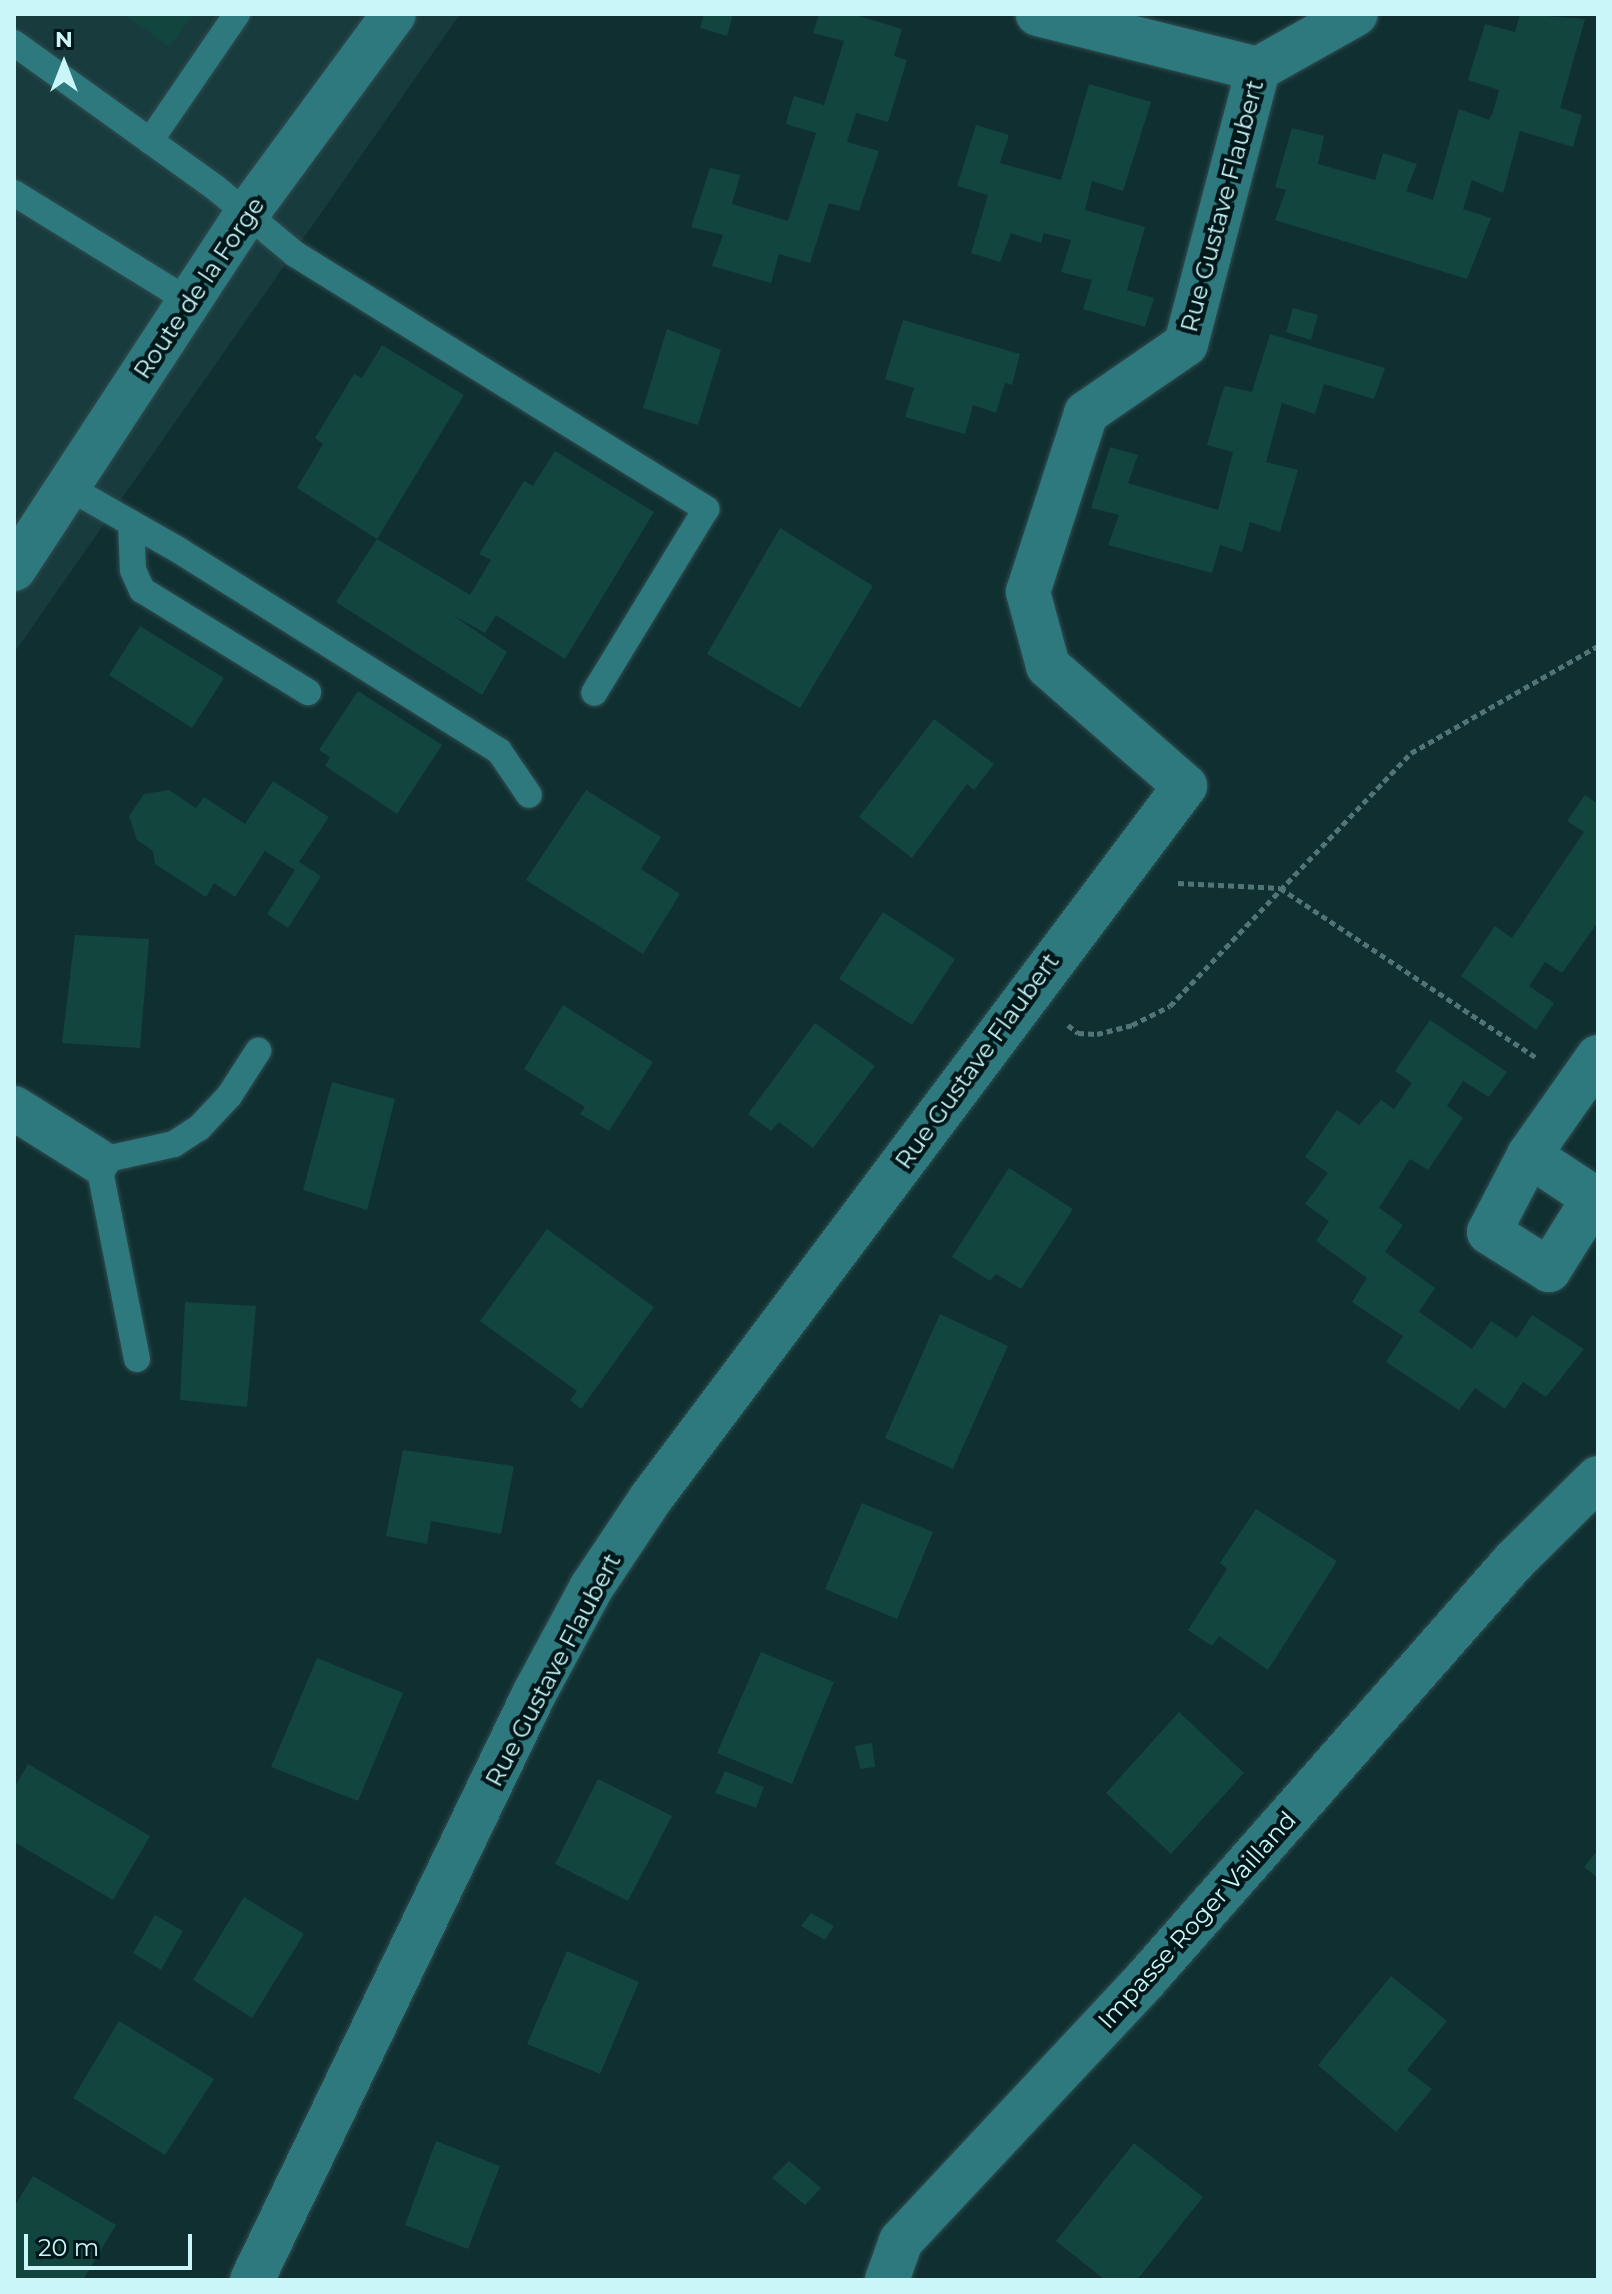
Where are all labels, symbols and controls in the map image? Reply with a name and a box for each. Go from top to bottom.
north arrow [24,24,104,104]
text: N [55,26,73,53]
street label: Rue Gustave Flaubert [1174,77,1270,335]
street label: Route de la Forge [128,192,270,384]
street label: Rue Gustave Flaubert [889,947,1065,1175]
street label: Rue Gustave Flaubert [479,1549,627,1791]
street label: Impasse Roger Vailland [1092,1806,1302,2034]
scale bar [28,2218,196,2268]
text: 20 m [38,2233,99,2262]

